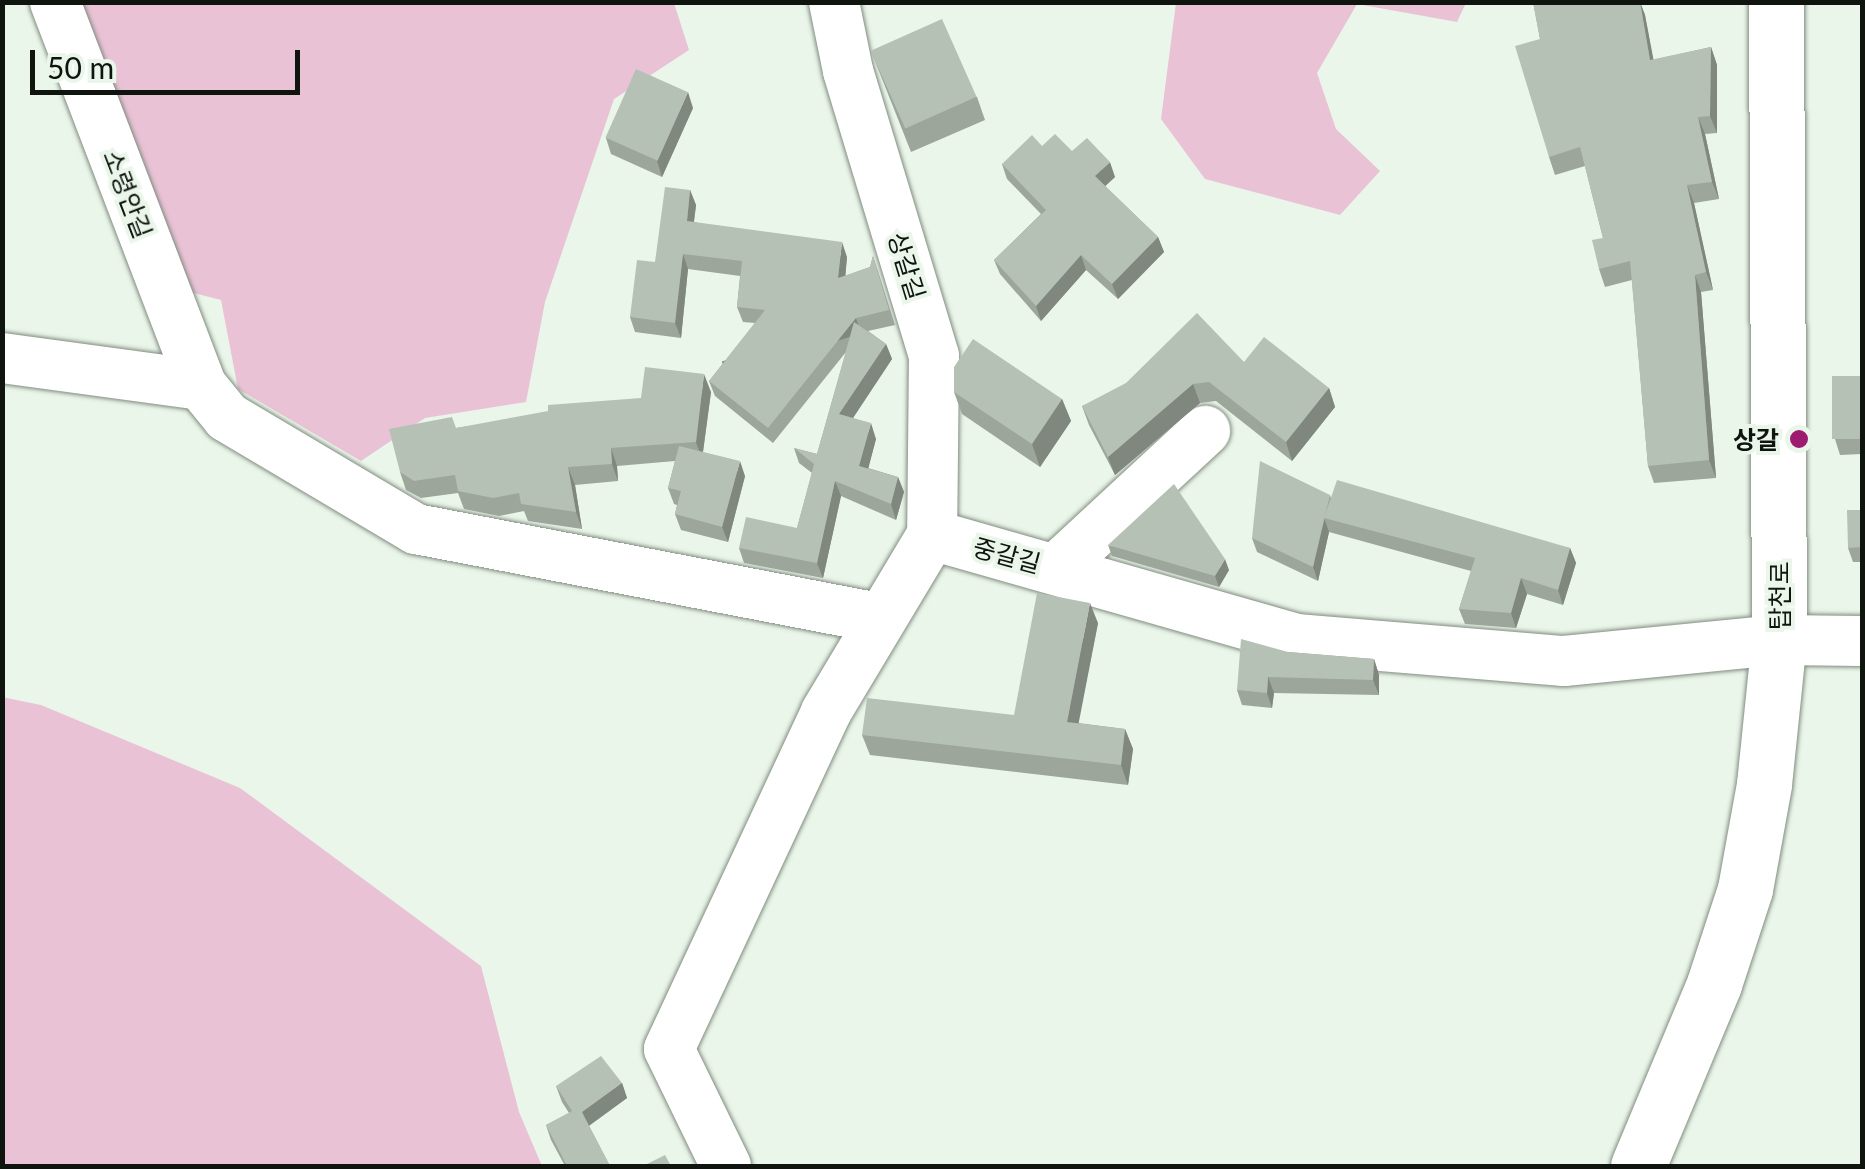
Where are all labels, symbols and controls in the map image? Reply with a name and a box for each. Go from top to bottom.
scale bar [35,30,305,92]
text: 50 m [47,49,114,85]
street label: 소령안길 [98,146,158,242]
street label: 상갈길 [883,229,931,303]
place label: 상갈 [1733,424,1779,454]
marker: 상갈 [1788,428,1810,450]
street label: 중갈길 [970,532,1044,578]
street label: 탑천로 [1764,562,1794,630]

